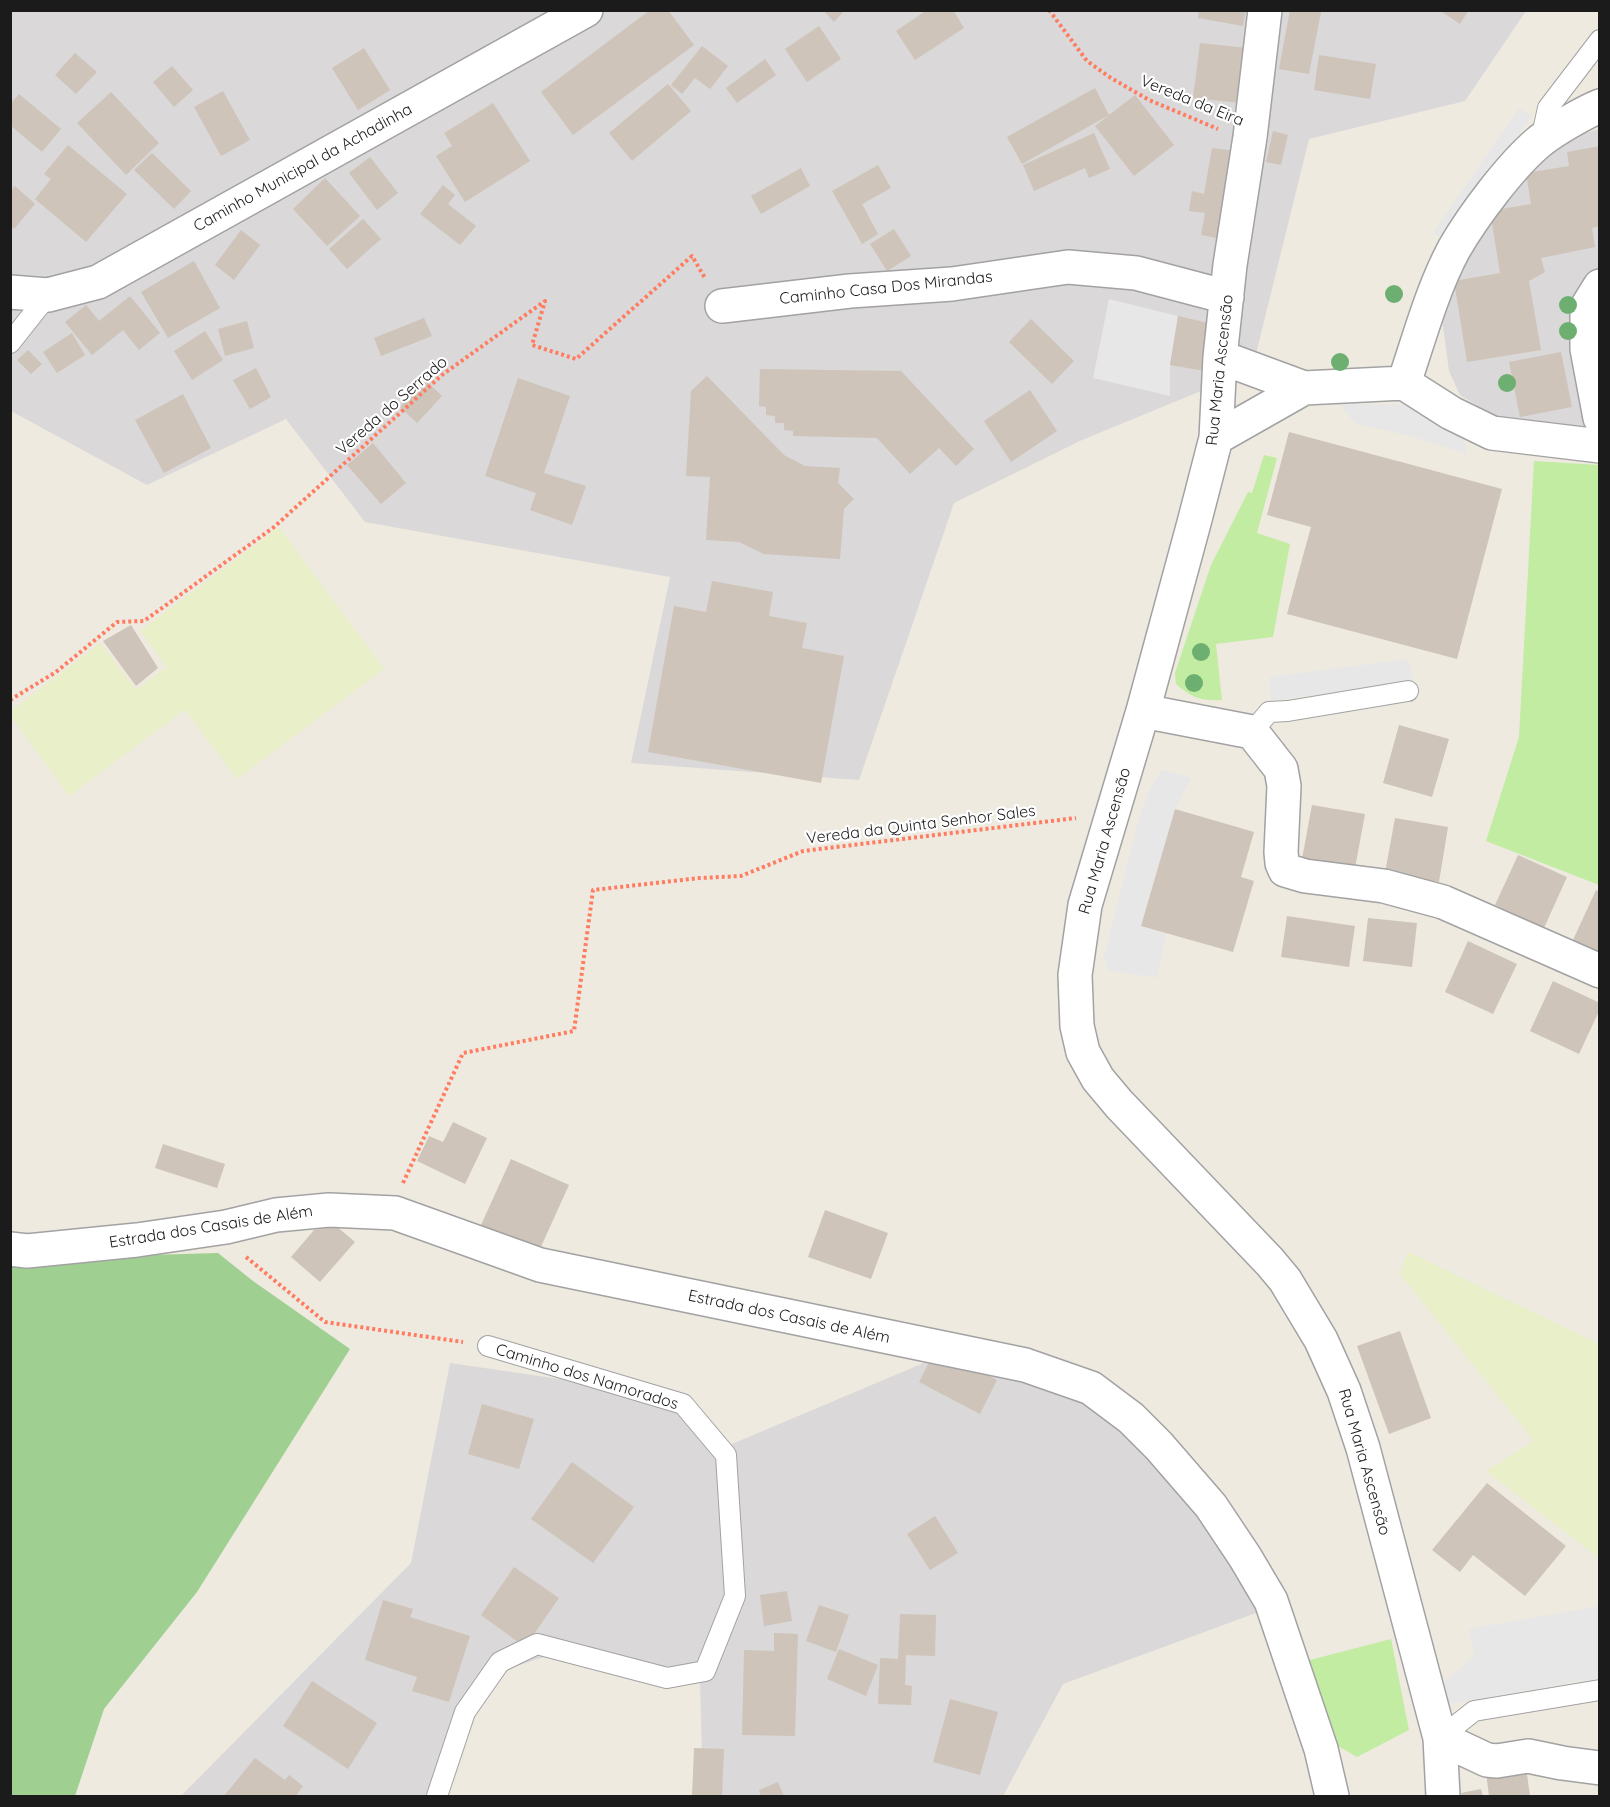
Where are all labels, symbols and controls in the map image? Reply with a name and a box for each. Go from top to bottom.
street label: Vereda da Eira [1137,72,1247,130]
street label: Caminho Municipal da Achadinha [190,100,416,236]
street label: Caminho Casa Dos Mirandas [779,267,993,309]
street label: Rua Maria Ascensão [1203,294,1237,446]
street label: Vereda do Serrado [333,353,451,459]
street label: Rua Maria Ascensão [1075,765,1135,917]
street label: Vereda da Quinta Senhor Sales [805,801,1037,849]
street label: Estrada dos Casais de Além [108,1201,314,1253]
street label: Estrada dos Casais de Além [686,1286,892,1348]
street label: Caminho dos Namorados [493,1340,681,1414]
street label: Rua Maria Ascensão [1334,1386,1394,1538]

